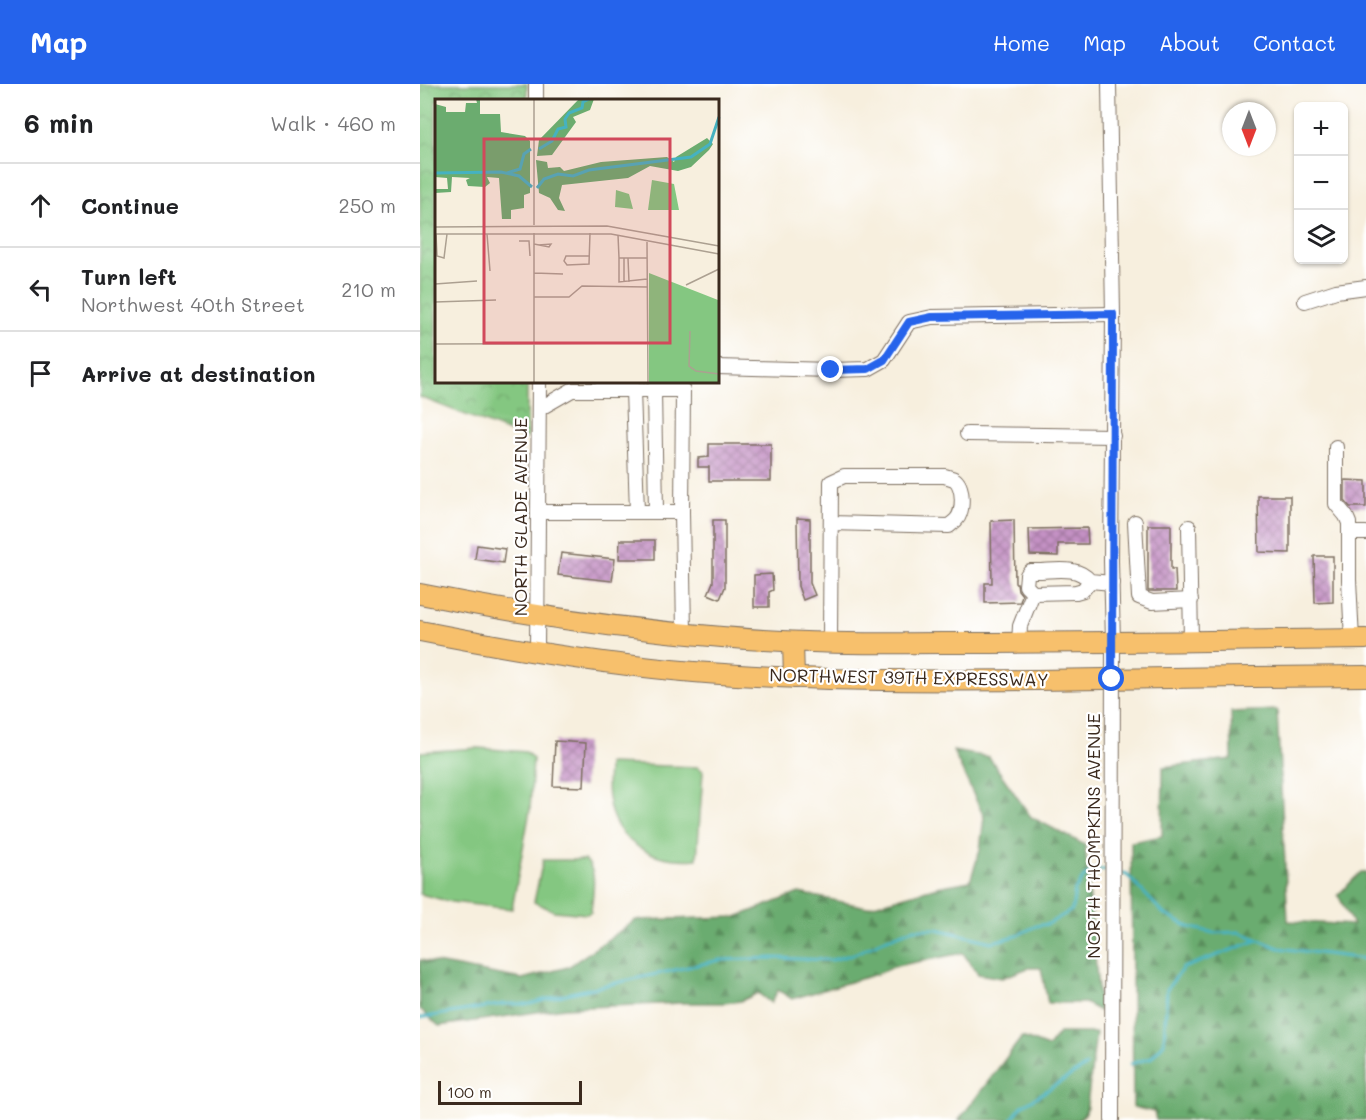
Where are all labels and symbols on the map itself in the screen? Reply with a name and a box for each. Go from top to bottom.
inset map [435,99,718,382]
north arrow [1222,102,1276,156]
route end [817,356,843,382]
street label: NORTH GLADE AVENUE [508,418,532,616]
street label: NORTHWEST 39TH EXPRESSWAY [769,663,1049,691]
route start [1098,665,1124,691]
street label: NORTH THOMPKINS AVENUE [1081,713,1105,959]
scale bar [438,1078,582,1106]

